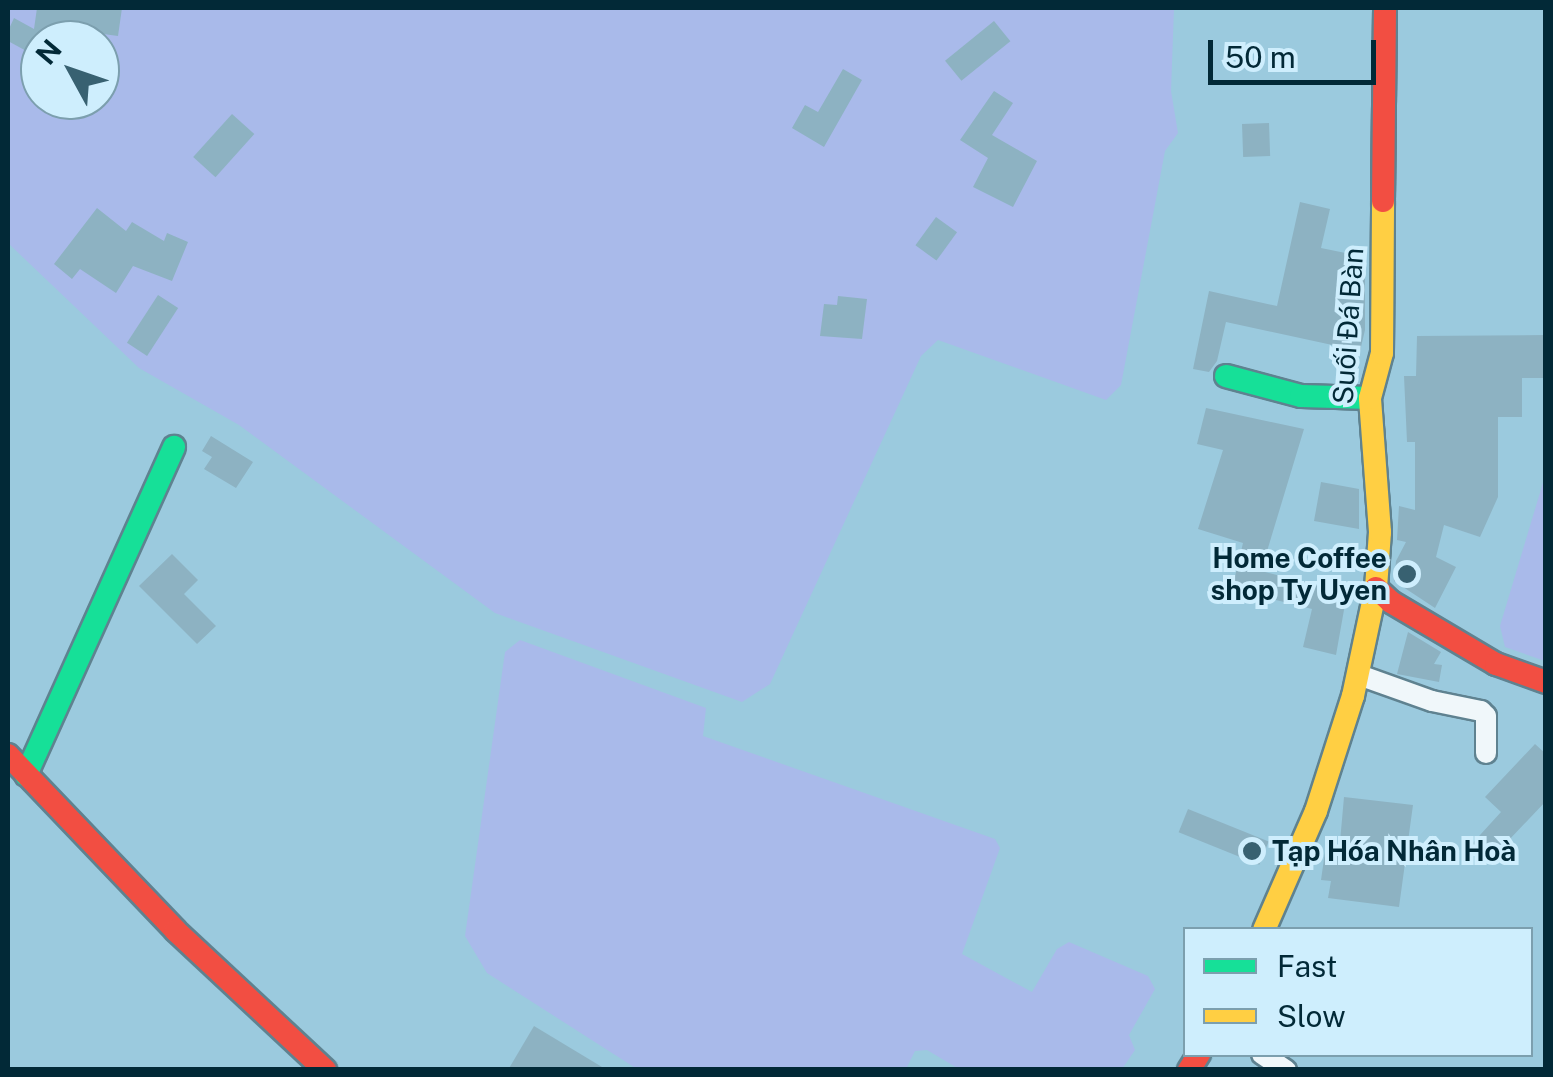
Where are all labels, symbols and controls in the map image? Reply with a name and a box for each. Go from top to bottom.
north arrow [20,20,120,120]
scale bar [1213,20,1380,82]
text: N [28,33,68,71]
text: 50 m [1225,39,1296,75]
street label: Suối Đá Bàn [1326,246,1370,406]
place label: Home Coffee shop Ty Uyen [1210,541,1387,607]
marker: Home Coffee shop Ty Uyen [1396,563,1418,585]
place label: Tạp Hóa Nhân Hoà [1272,834,1516,868]
marker: Tạp Hóa Nhân Hoà [1241,840,1263,862]
legend [1183,927,1533,1057]
text: Fast [1277,948,1337,984]
text: Slow [1277,998,1346,1034]

